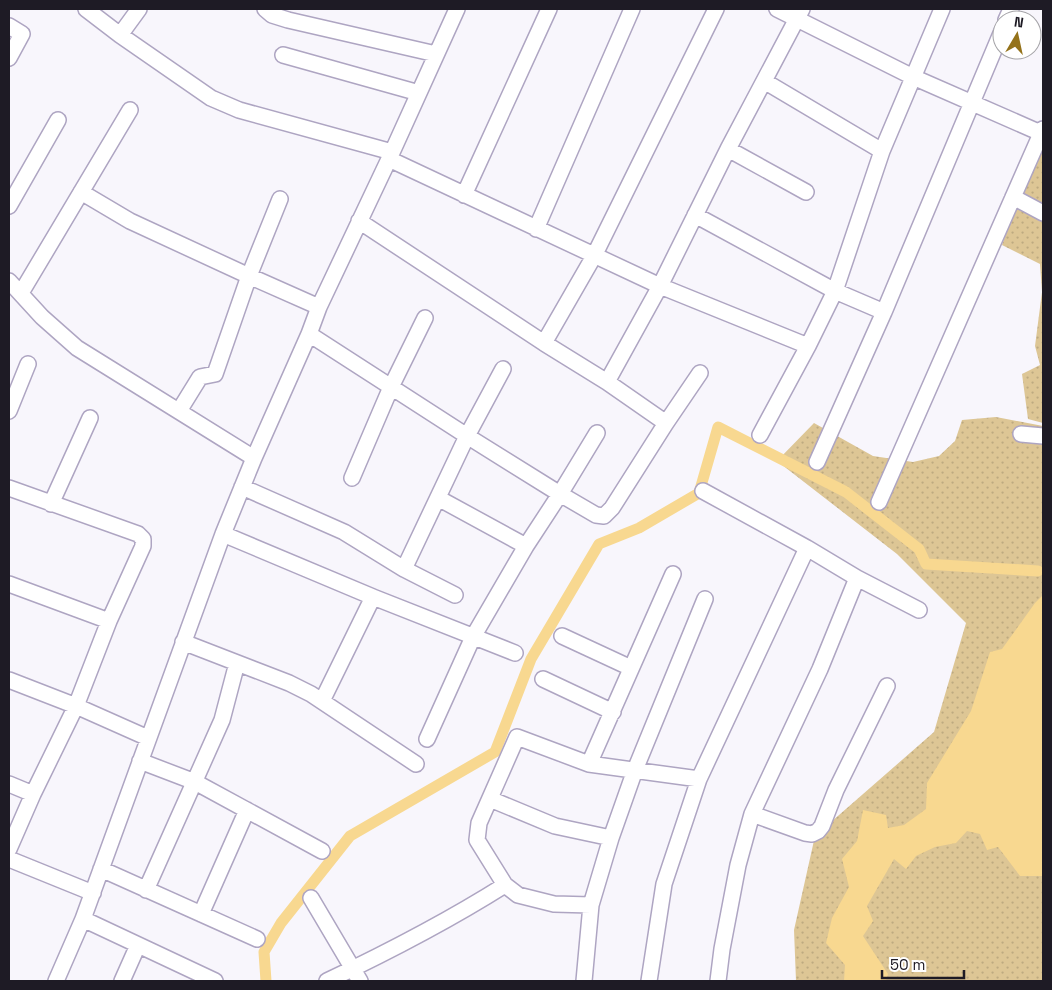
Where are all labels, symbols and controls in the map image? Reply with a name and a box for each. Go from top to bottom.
north arrow [992,10,1042,60]
text: N [1013,13,1025,32]
scale bar [882,948,964,980]
text: 50 m [890,955,925,974]

